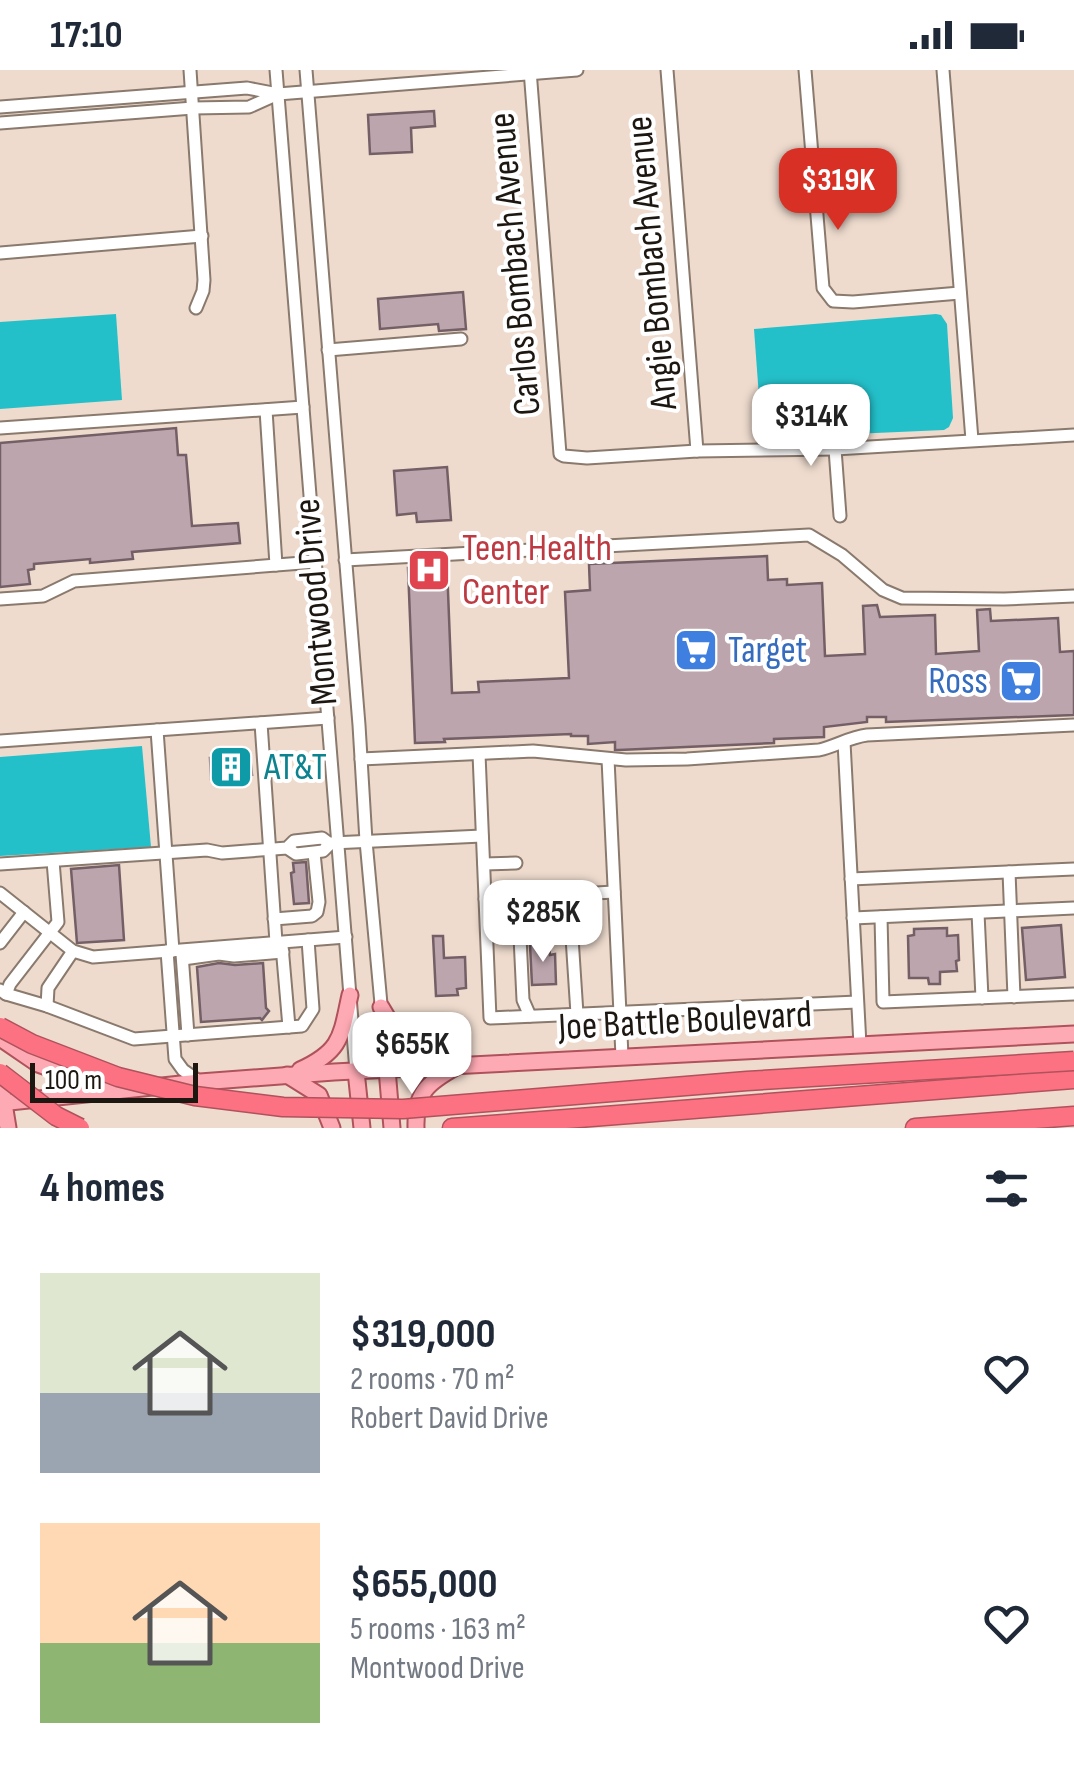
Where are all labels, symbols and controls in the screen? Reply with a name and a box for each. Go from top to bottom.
text: 17:10 [50,13,123,58]
street label: Carlos Bombach Avenue [479,111,551,417]
street label: Angie Bombach Avenue [617,114,687,413]
pin: $319K [768,148,908,233]
text: $319K [801,161,875,200]
pin: $314K [741,384,881,469]
text: $314K [774,397,848,436]
street label: Montwood Drive [285,497,347,707]
place label: Teen Health Center [462,526,612,615]
hospital icon: Teen Health Center [406,547,452,593]
supermarket icon: Target [673,627,719,673]
place label: Target [728,628,807,673]
supermarket icon: Ross [998,658,1044,704]
place label: Ross [928,659,988,704]
building icon: AT&T [208,744,254,790]
place label: AT&T [263,745,327,790]
pin: $285K [473,880,613,965]
text: $285K [505,893,581,932]
street label: Joe Battle Boulevard [556,992,813,1050]
pin: $655K [342,1012,482,1097]
text: $655K [374,1025,450,1064]
scale bar [30,1058,198,1102]
text: 100 m [45,1064,102,1097]
icon: filters [979,1161,1034,1216]
text: 4 homes [40,1163,165,1214]
text: $319,000 [350,1309,496,1360]
icon: home [120,1313,240,1433]
icon: heart [979,1346,1034,1401]
text: 2 rooms · 70 m² [350,1360,515,1399]
text: Robert David Drive [350,1399,549,1438]
text: $655,000 [350,1559,497,1610]
icon: home [120,1563,240,1683]
icon: heart [979,1596,1034,1651]
text: 5 rooms · 163 m² [350,1610,526,1649]
text: Montwood Drive [350,1649,525,1688]

